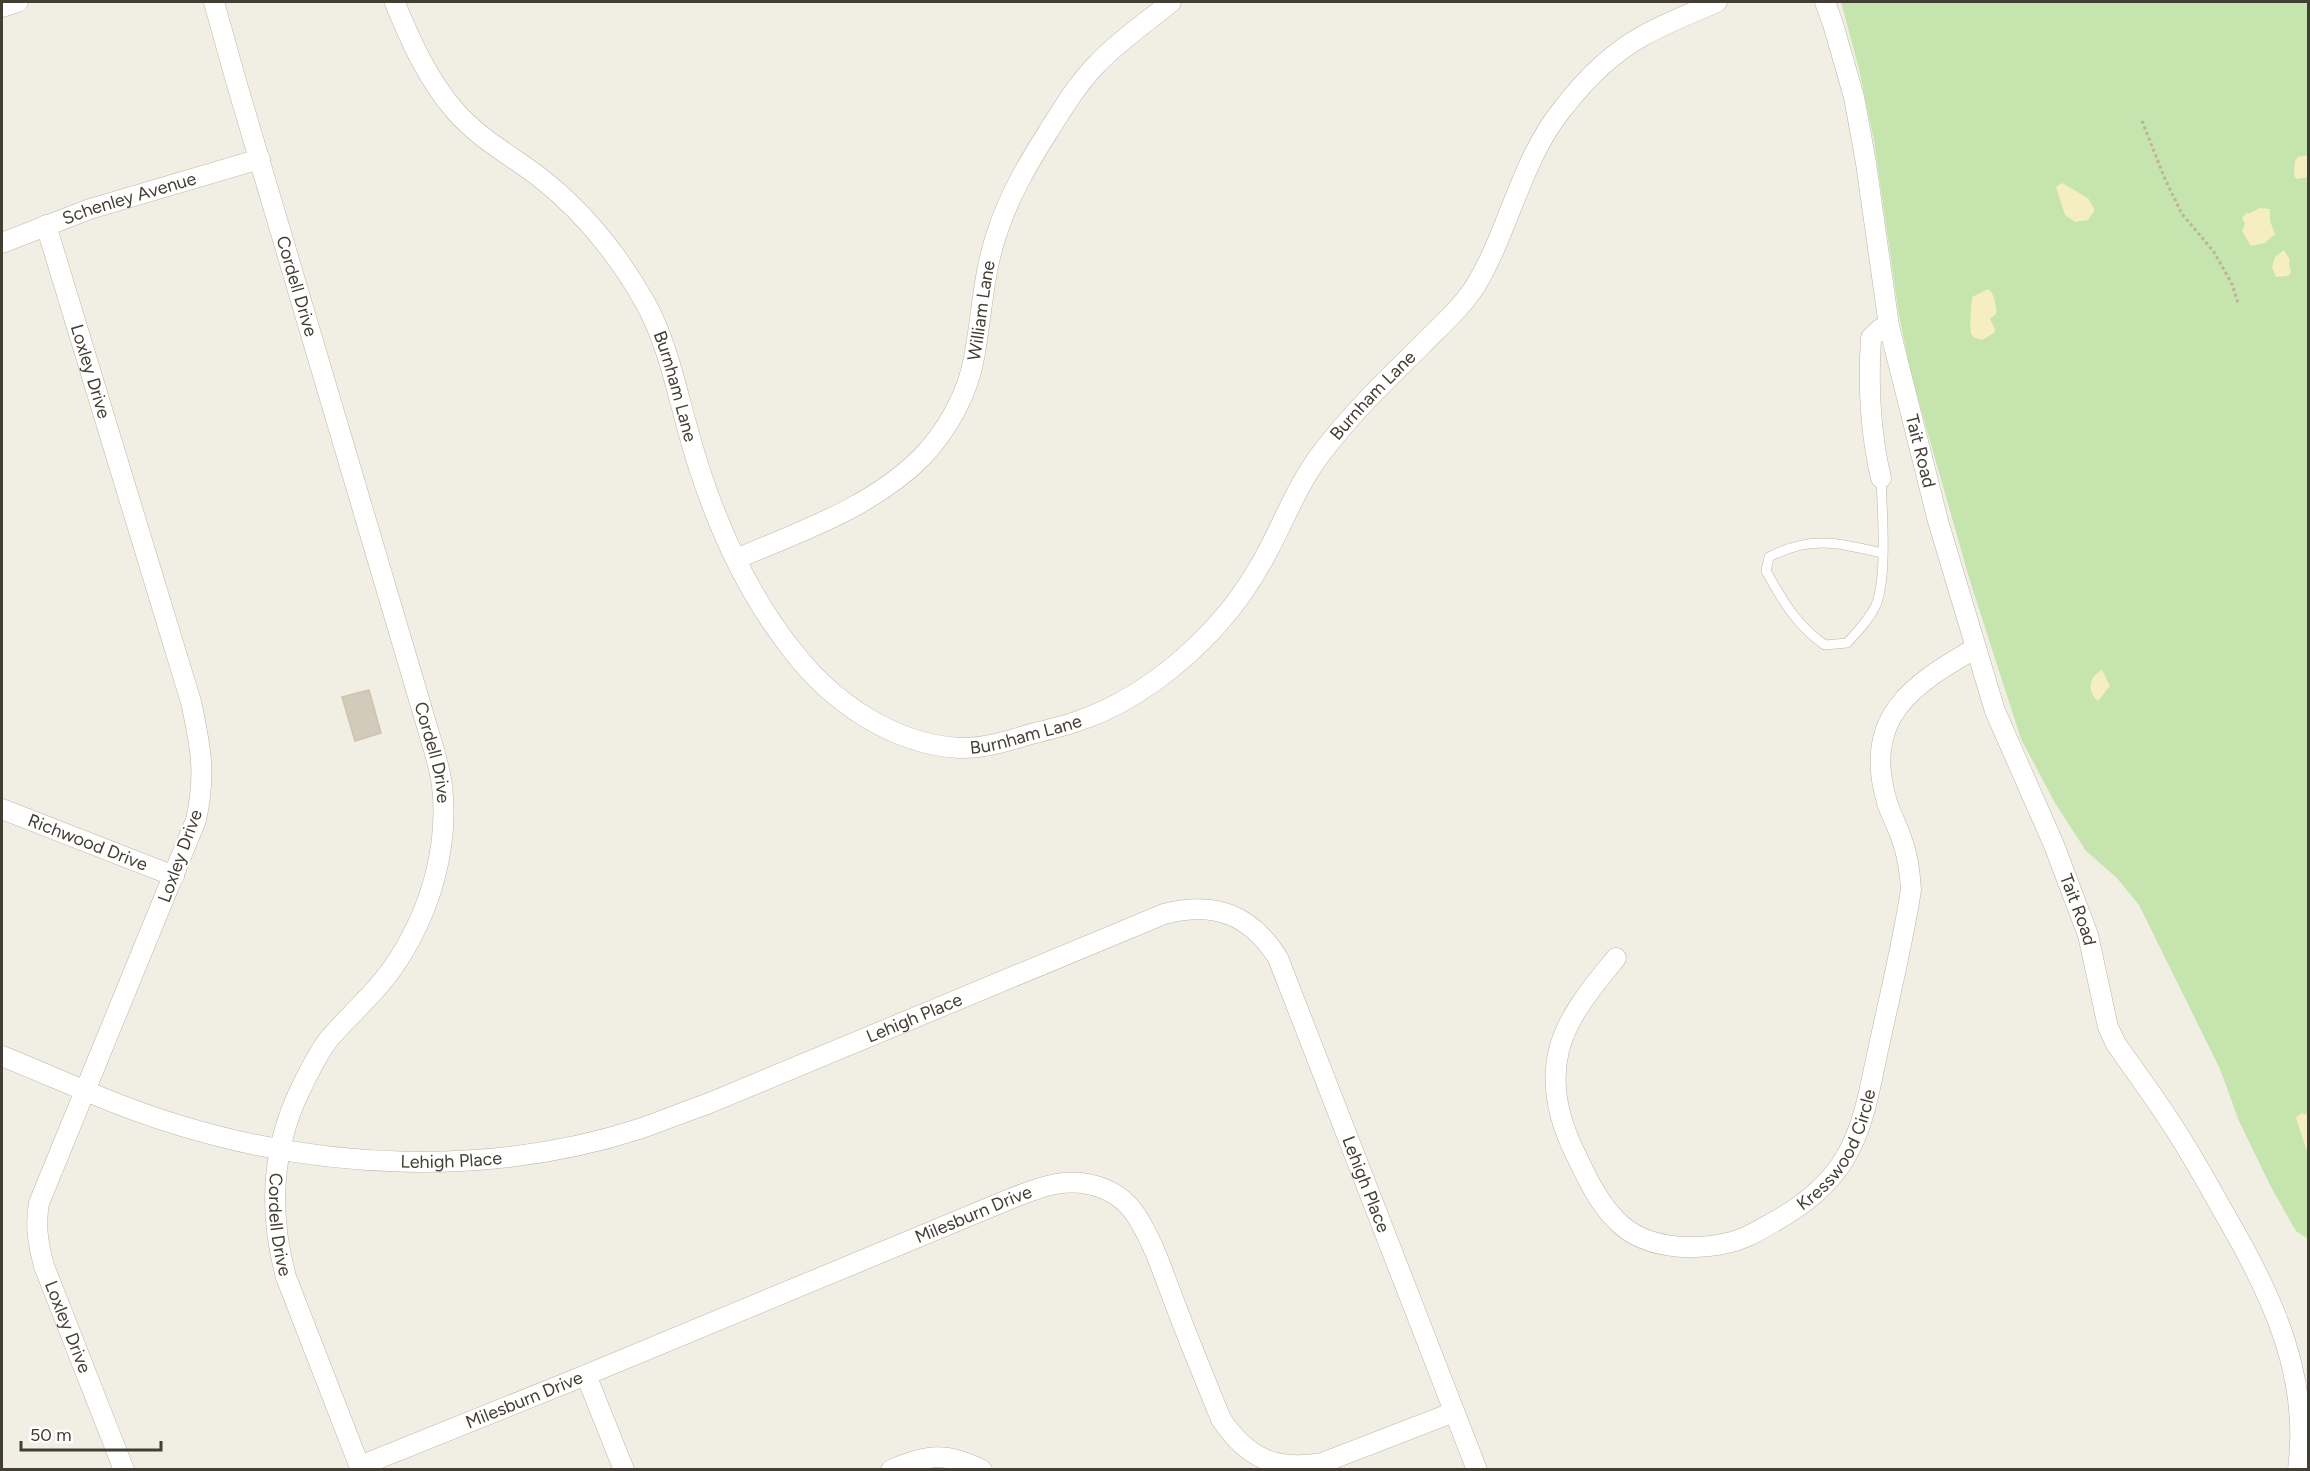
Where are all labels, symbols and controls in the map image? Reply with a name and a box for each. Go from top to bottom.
street label: Schenley Avenue [59,167,199,230]
street label: Cordell Drive [271,233,322,339]
street label: William Lane [963,258,1000,362]
street label: Loxley Drive [66,322,115,421]
street label: Burnham Lane [648,328,702,445]
street label: Burnham Lane [1325,346,1420,444]
street label: Tait Road [1901,412,1940,490]
street label: Cordell Drive [409,699,454,804]
street label: Burnham Lane [969,710,1085,759]
street label: Loxley Drive [153,806,207,905]
street label: Richwood Drive [25,809,151,876]
street label: Tait Road [2055,871,2101,947]
street label: Lehigh Place [863,988,966,1048]
street label: Kresswood Circle [1792,1087,1880,1215]
street label: Lehigh Place [1337,1133,1395,1236]
street label: Lehigh Place [400,1147,503,1173]
street label: Cordell Drive [264,1172,296,1279]
street label: Milesburn Drive [912,1180,1035,1248]
street label: Loxley Drive [40,1278,96,1376]
street label: Milesburn Drive [462,1366,586,1433]
scale bar [21,1414,160,1452]
text: 50 m [30,1424,72,1446]

